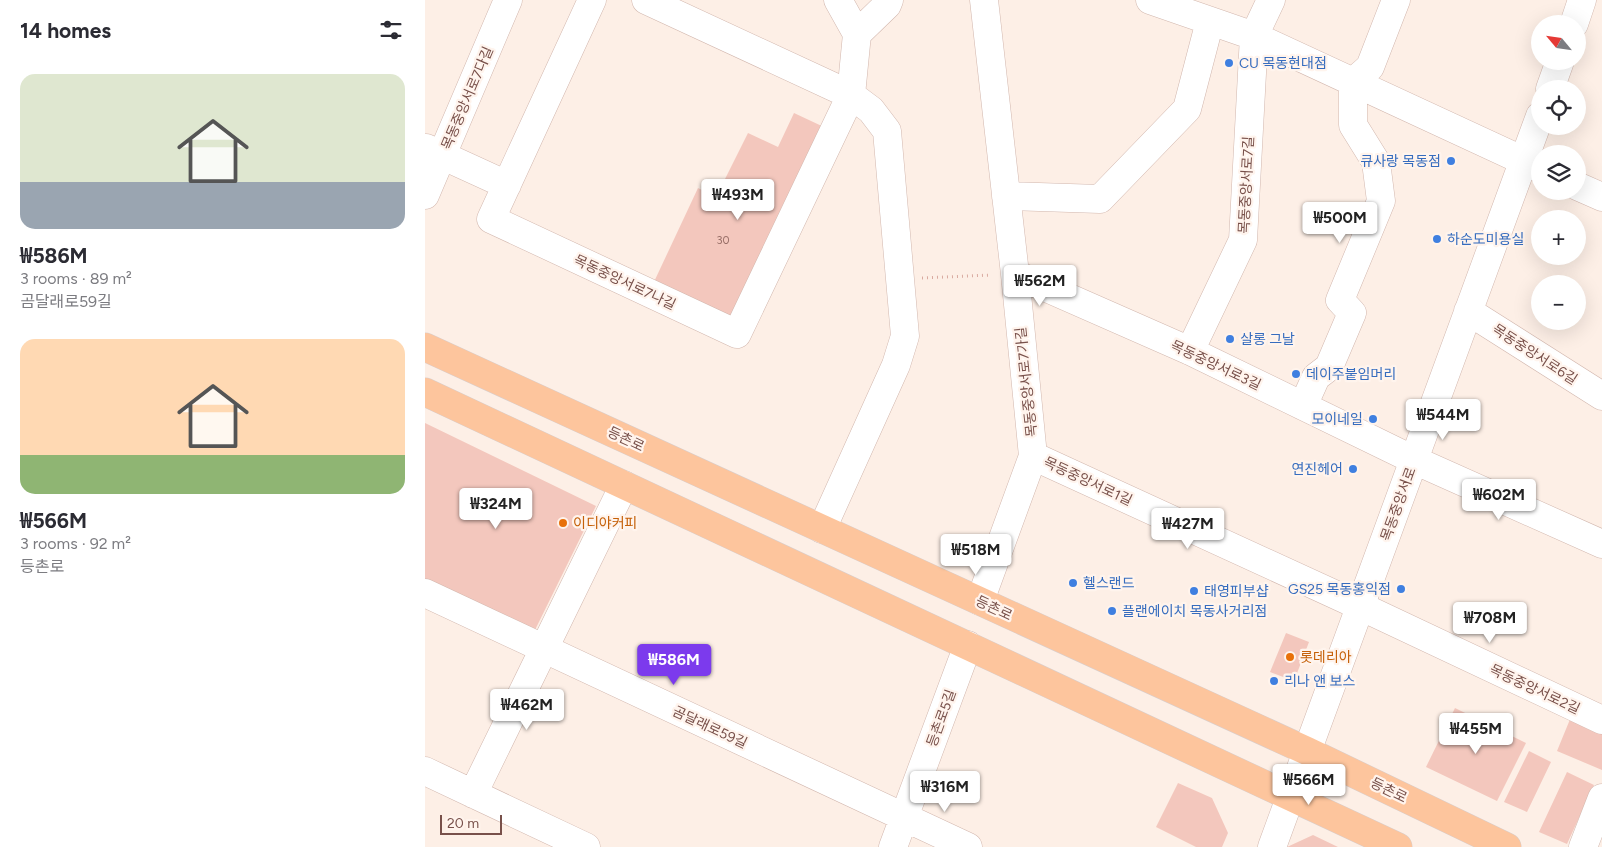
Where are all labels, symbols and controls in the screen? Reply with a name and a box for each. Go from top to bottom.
north arrow [1531,15,1586,70]
map controls [1531,15,1586,330]
icon: filters [377,16,405,44]
text: 14 homes [20,18,111,43]
street label: 목동중앙서로7다길 [438,44,497,152]
place label: CU 목동현대점 [1239,55,1327,72]
marker: CU 목동현대점 [1223,57,1235,69]
button: locate [1531,80,1586,135]
icon: home [168,106,258,196]
street label: 목동중앙서로7길 [1235,136,1258,234]
button: layers [1531,145,1586,200]
place label: 큐사랑 목동점 [1360,153,1441,170]
marker: 큐사랑 목동점 [1445,155,1457,167]
pin: ₩493M [703,178,773,221]
text: ₩493M [712,185,764,204]
pin: ₩500M [1305,202,1375,244]
text: ₩500M [1313,208,1367,227]
button: + [1531,210,1586,265]
place label: 하순도미용실 [1447,231,1524,248]
marker: 하순도미용실 [1431,233,1443,245]
house number: 30 [716,234,730,247]
text: ₩586M [20,243,88,268]
street label: 목동중앙서로7나길 [571,251,678,314]
pin: ₩562M [1005,264,1075,307]
text: 3 rooms · 89 m² [20,269,132,288]
text: ₩562M [1015,271,1066,290]
button: − [1531,275,1586,330]
text: 곰달래로59길 [20,292,112,311]
street label: 목동중앙서로6길 [1489,321,1580,388]
street label: 목동중앙서로7가길 [1012,326,1041,438]
place label: 살롱 그날 [1240,331,1295,348]
marker: 살롱 그날 [1224,333,1236,345]
street label: 목동중앙서로3길 [1168,337,1264,394]
place label: 데이주붙임머리 [1306,366,1396,383]
marker: 데이주붙임머리 [1290,368,1302,380]
icon: home [168,371,258,461]
pin: ₩544M [1408,398,1478,441]
text: ₩544M [1417,405,1469,424]
place label: 모이네일 [1311,411,1363,428]
marker: 모이네일 [1367,413,1379,425]
street label: 등촌로 [605,424,647,455]
street label: 목동중앙서로1길 [1041,453,1135,509]
place label: 연진헤어 [1291,461,1343,478]
marker: 연진헤어 [1347,463,1359,475]
street label: 목동중앙서로 [1377,465,1420,543]
pin: ₩602M [1464,478,1534,521]
text: ₩602M [1473,485,1525,504]
pin: ₩324M [461,488,531,530]
text: ₩324M [470,494,522,513]
text: ₩566M [20,508,87,533]
pin: ₩427M [1153,508,1223,550]
text: ₩427M [1162,514,1214,533]
place label: 이디야커피 [573,515,637,532]
marker: 이디야커피 [557,517,569,529]
text: 3 rooms · 92 m² [20,534,131,553]
pin: ₩518M [941,534,1011,576]
text: ₩518M [952,540,1001,559]
text: 등촌로 [20,557,64,576]
place label: 헬스랜드 [1083,575,1135,592]
marker: 헬스랜드 [1067,577,1079,589]
place label: GS25 목동홍익점 [1288,581,1391,598]
place label: 태영피부샵 [1204,583,1269,600]
marker: GS25 목동홍익점 [1395,583,1407,595]
marker: 태영피부샵 [1188,585,1200,597]
street label: 등촌로 [973,593,1015,624]
pin: ₩708M [1455,602,1525,644]
place label: 플랜에이치 목동사거리점 [1122,603,1267,620]
marker: 플랜에이치 목동사거리점 [1106,605,1118,617]
text: ₩708M [1464,608,1516,627]
pin: ₩586M [639,644,709,686]
place label: 롯데리아 [1300,649,1352,666]
text: ₩586M [648,650,700,669]
marker: 롯데리아 [1284,651,1296,663]
street label: 목동중앙서로2길 [1487,661,1583,718]
place label: 리나 앤 보스 [1284,673,1355,690]
marker: 리나 앤 보스 [1268,675,1280,687]
street label: 등촌로5길 [923,687,960,749]
pin: ₩462M [492,688,562,731]
text: ₩462M [501,695,553,714]
street label: 곰달래로59길 [670,703,750,752]
pin: ₩455M [1441,712,1511,755]
text: ₩455M [1450,719,1502,738]
pin: ₩566M [1274,764,1344,806]
pin: ₩316M [910,770,980,813]
text: ₩566M [1283,770,1335,789]
street label: 등촌로 [1368,774,1410,807]
text: ₩316M [921,777,969,796]
scale bar [440,812,503,835]
text: 20 m [447,815,479,832]

